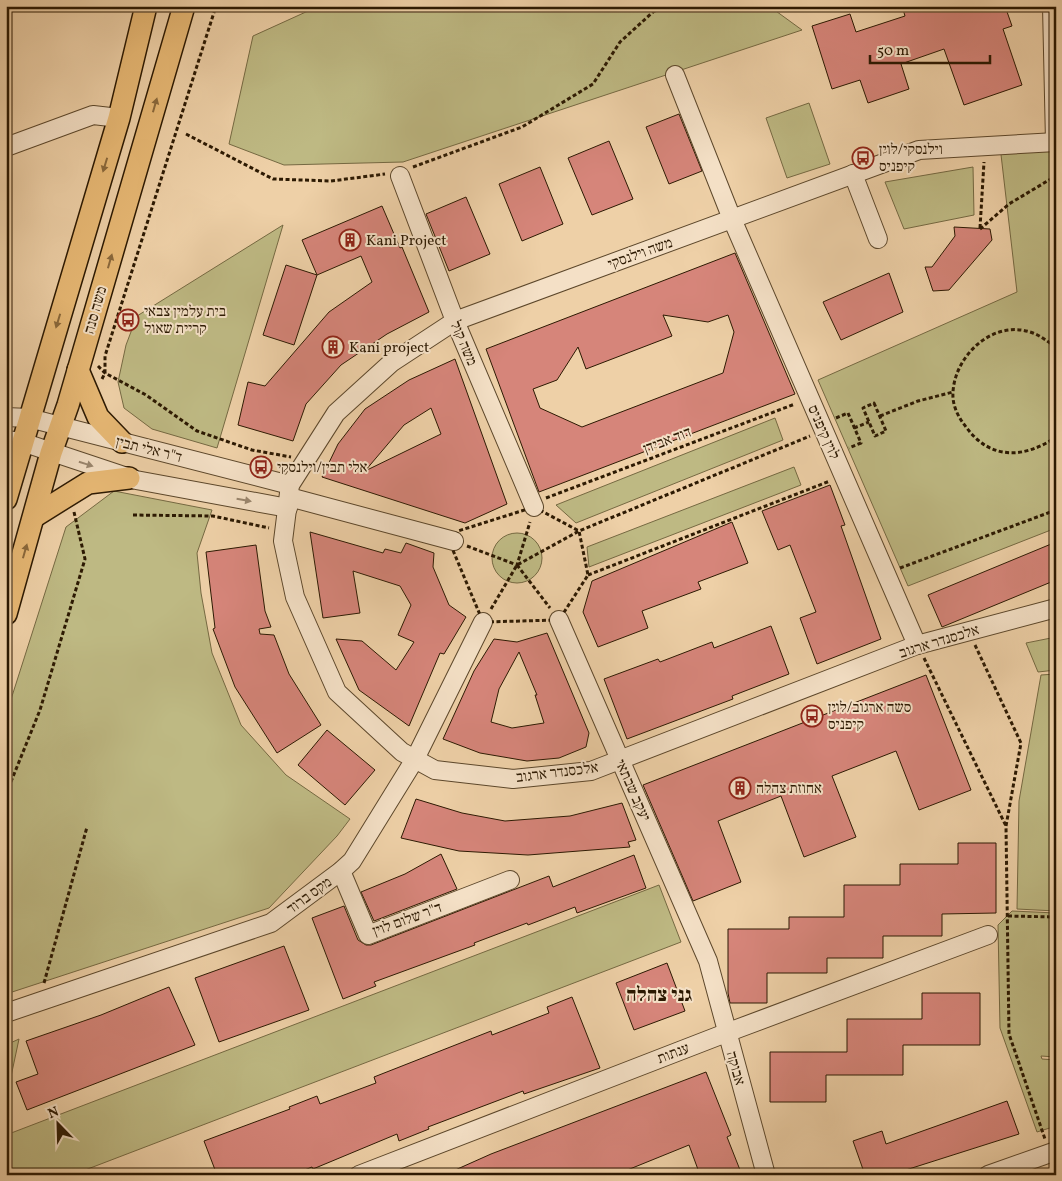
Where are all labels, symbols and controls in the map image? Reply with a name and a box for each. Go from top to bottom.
scale bar [870,32,990,64]
text: 50 m [877,41,909,62]
one-way arrow [152,97,160,112]
place label: וילנסקי/לוין קיפניס [879,140,943,178]
bus stop icon: וילנסקי/לוין קיפניס [851,146,875,170]
one-way arrow [100,158,108,173]
building icon: Kani Project [338,228,362,252]
place label: Kani Project [366,231,446,252]
street label: משה וילנסקי [605,233,676,276]
one-way arrow [106,253,114,268]
street label: משה סנה [80,284,113,337]
place label: בית עלמין צבאי קריית שאול [144,302,226,340]
bus stop icon: בית עלמין צבאי קריית שאול [116,308,140,332]
one-way arrow [54,313,62,328]
street label: משה קול [444,318,481,369]
building icon: Kani project [321,335,345,359]
place label: Kani project [349,338,429,359]
street label: לוין קיפניס [801,402,844,463]
street label: דוד אבידן [640,423,695,460]
street label: ד"ר אלי תבין [113,432,184,469]
bus stop icon: אלי תבין/וילנסקי [249,455,273,479]
place label: אלי תבין/וילנסקי [277,458,368,479]
one-way arrow [79,461,94,469]
one-way arrow [237,496,253,504]
one-way arrow [21,543,29,558]
street label: אלכסנדר ארגוב [897,620,982,665]
place label: סשה ארגוב/לוין קיפניס [828,698,911,736]
bus stop icon: סשה ארגוב/לוין קיפניס [800,704,824,728]
street label: יעקב שבתאי [609,756,655,825]
street label: אלכסנדר ארגוב [515,758,600,789]
building icon: אחוזת צהלה [728,776,752,800]
place label: אחוזת צהלה [756,779,822,800]
street label: מקס ברוד [283,873,337,920]
street label: ד"ר שלום לוין [370,898,445,943]
district label: גני צהלה [626,982,692,1010]
street label: ענתות [654,1039,693,1070]
street label: אבוקה [720,1049,749,1088]
north arrow [32,1098,82,1148]
text: N [45,1103,62,1124]

